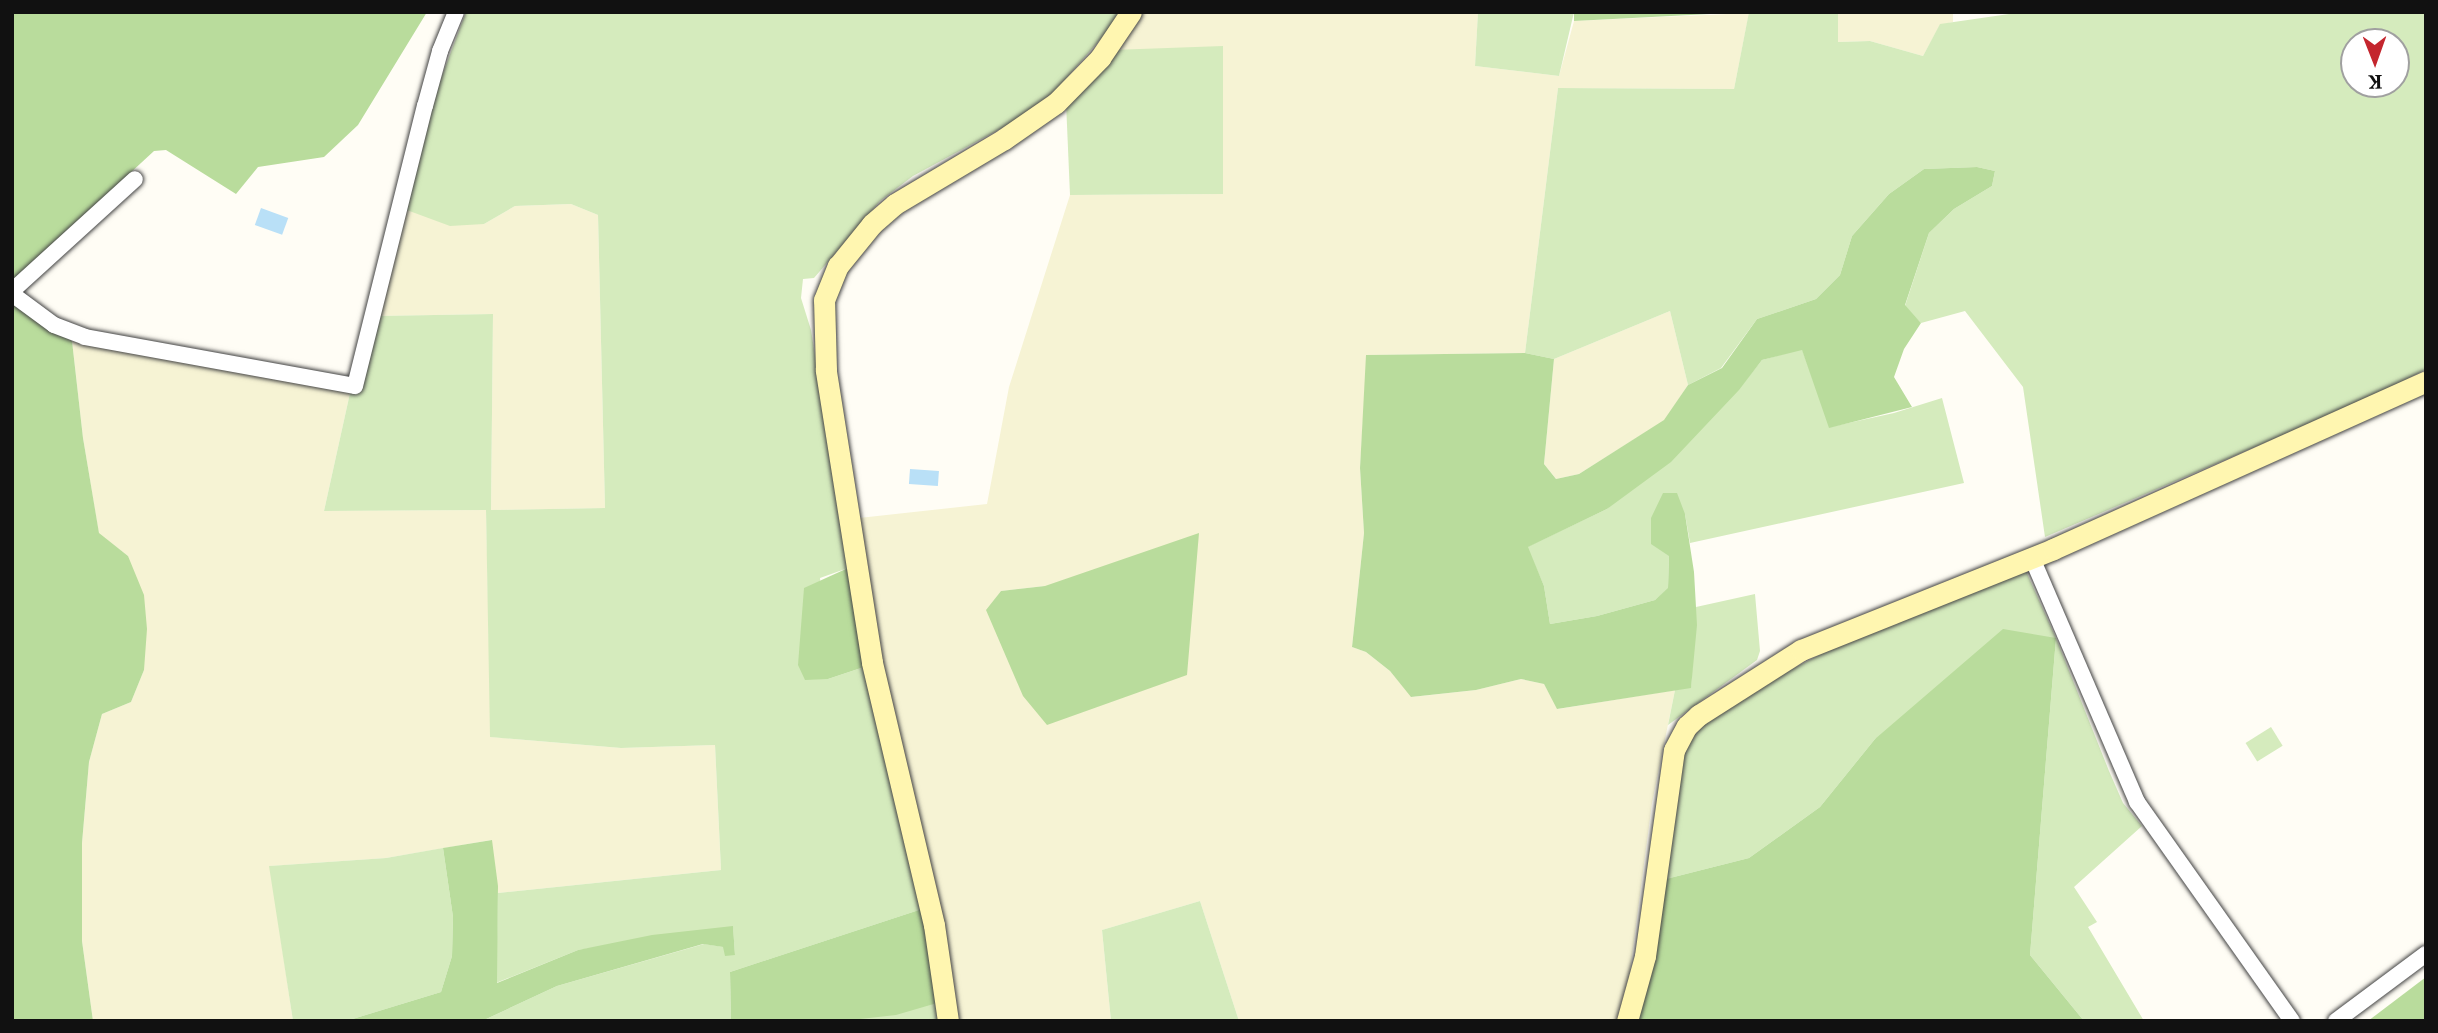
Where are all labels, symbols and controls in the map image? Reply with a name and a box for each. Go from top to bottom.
north arrow [2340,28,2410,98]
text: K [2368,69,2383,95]

